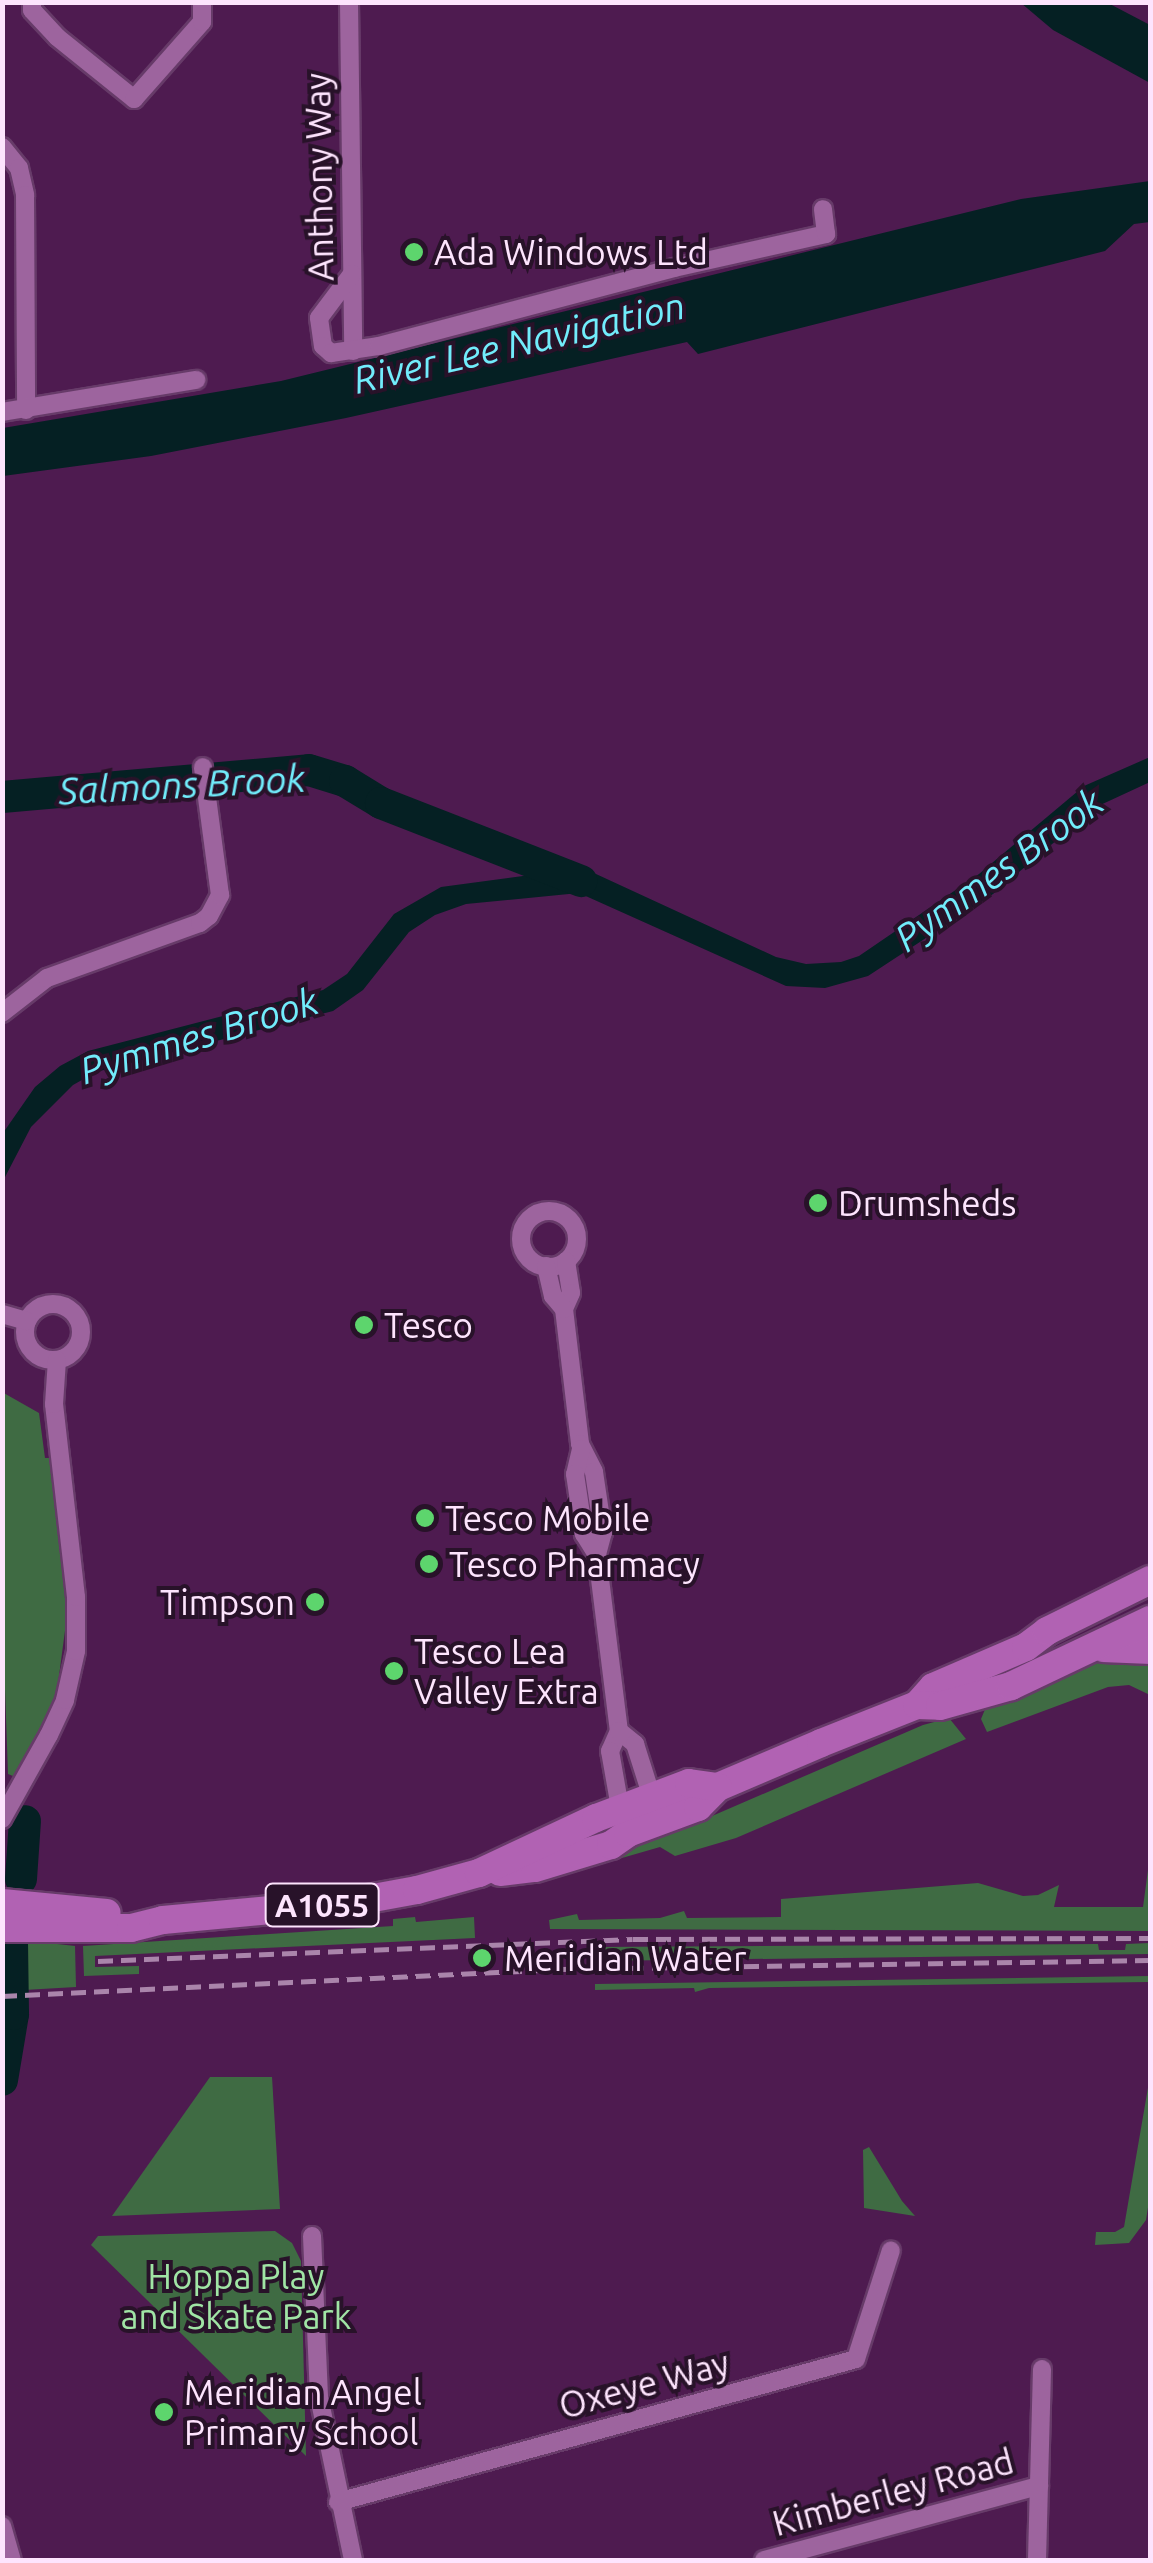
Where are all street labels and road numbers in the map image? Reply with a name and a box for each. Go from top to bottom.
street label: Anthony Way [296,73,342,281]
road number: A1055 [264,1878,380,1932]
street label: Oxeye Way [554,2341,734,2427]
street label: Kimberley Road [768,2440,1018,2544]

